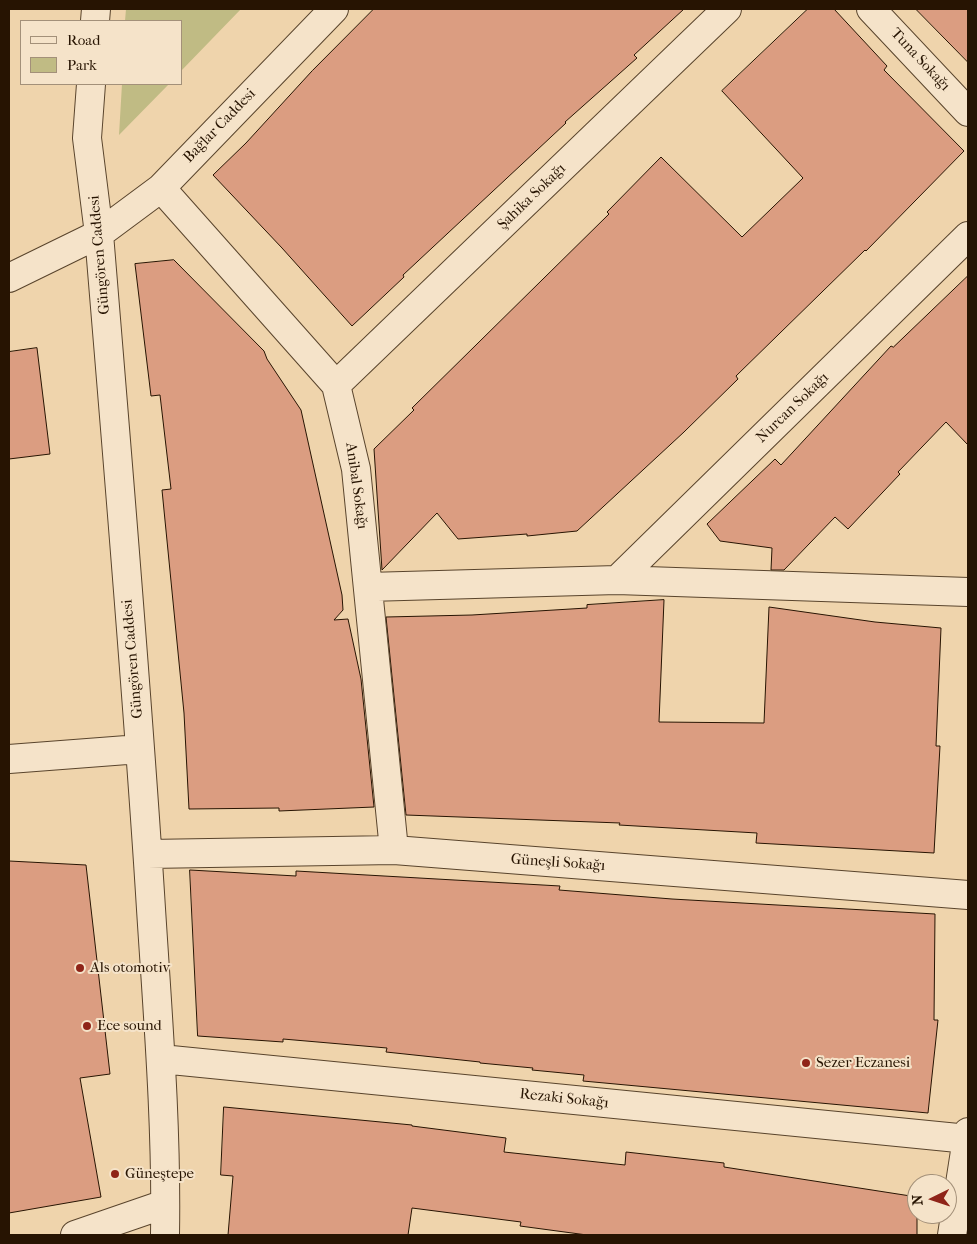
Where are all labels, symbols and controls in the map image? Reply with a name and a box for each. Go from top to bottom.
legend [20,20,182,85]
street label: Tuna Sokağı [886,25,954,95]
text: Road [67,31,100,49]
text: Park [67,56,97,74]
street label: Bağlar Caddesi [180,85,260,167]
street label: Şahika Sokağı [494,160,570,234]
street label: Güngören Caddesi [86,195,114,315]
street label: Nurcan Sokağı [753,369,833,447]
street label: Anibal Sokağı [341,442,371,530]
street label: Güngören Caddesi [119,599,147,719]
street label: Güneşli Sokağı [510,851,606,875]
place label: Als otomotiv [90,959,170,977]
marker: Als otomotiv [74,962,86,974]
place label: Ece sound [97,1017,162,1035]
marker: Ece sound [81,1020,93,1032]
place label: Sezer Eczanesi [816,1054,910,1072]
marker: Sezer Eczanesi [800,1057,812,1069]
street label: Rezaki Sokağı [519,1085,609,1113]
place label: Güneştepe [125,1165,194,1183]
marker: Güneştepe [109,1168,121,1180]
north arrow [907,1174,957,1224]
text: N [909,1194,926,1206]

